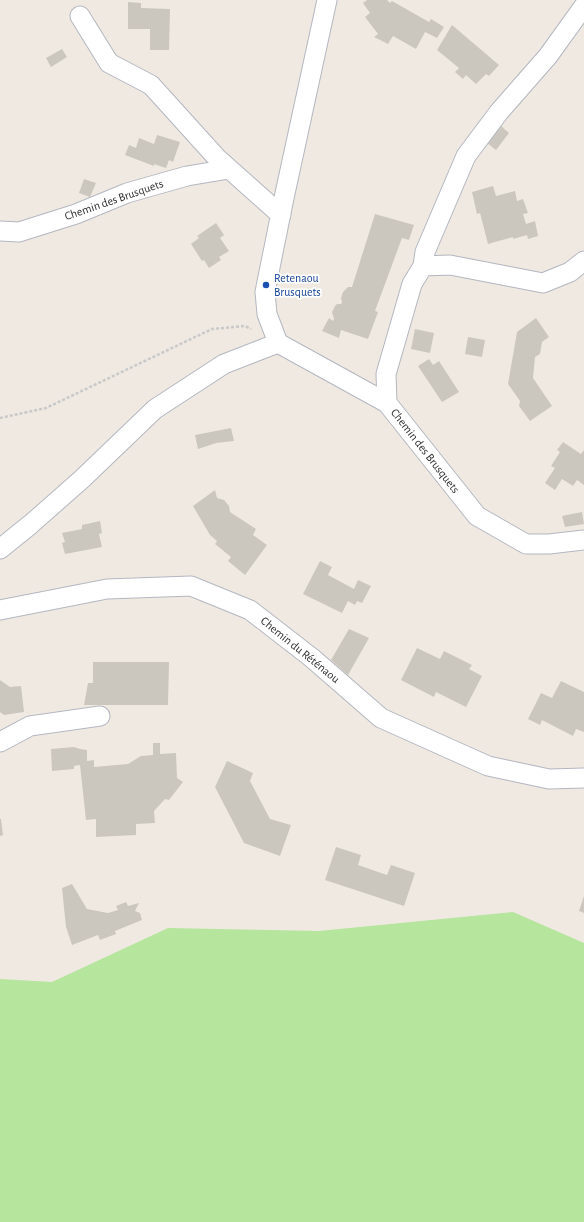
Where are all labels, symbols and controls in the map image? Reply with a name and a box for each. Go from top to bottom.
street label: Chemin des Brusquets [63,176,165,224]
place label: Retenaou Brusquets [274,271,321,299]
marker: Retenaou Brusquets [261,280,271,290]
street label: Chemin des Brusquets [387,406,463,496]
street label: Chemin du Réténaou [258,614,342,686]

